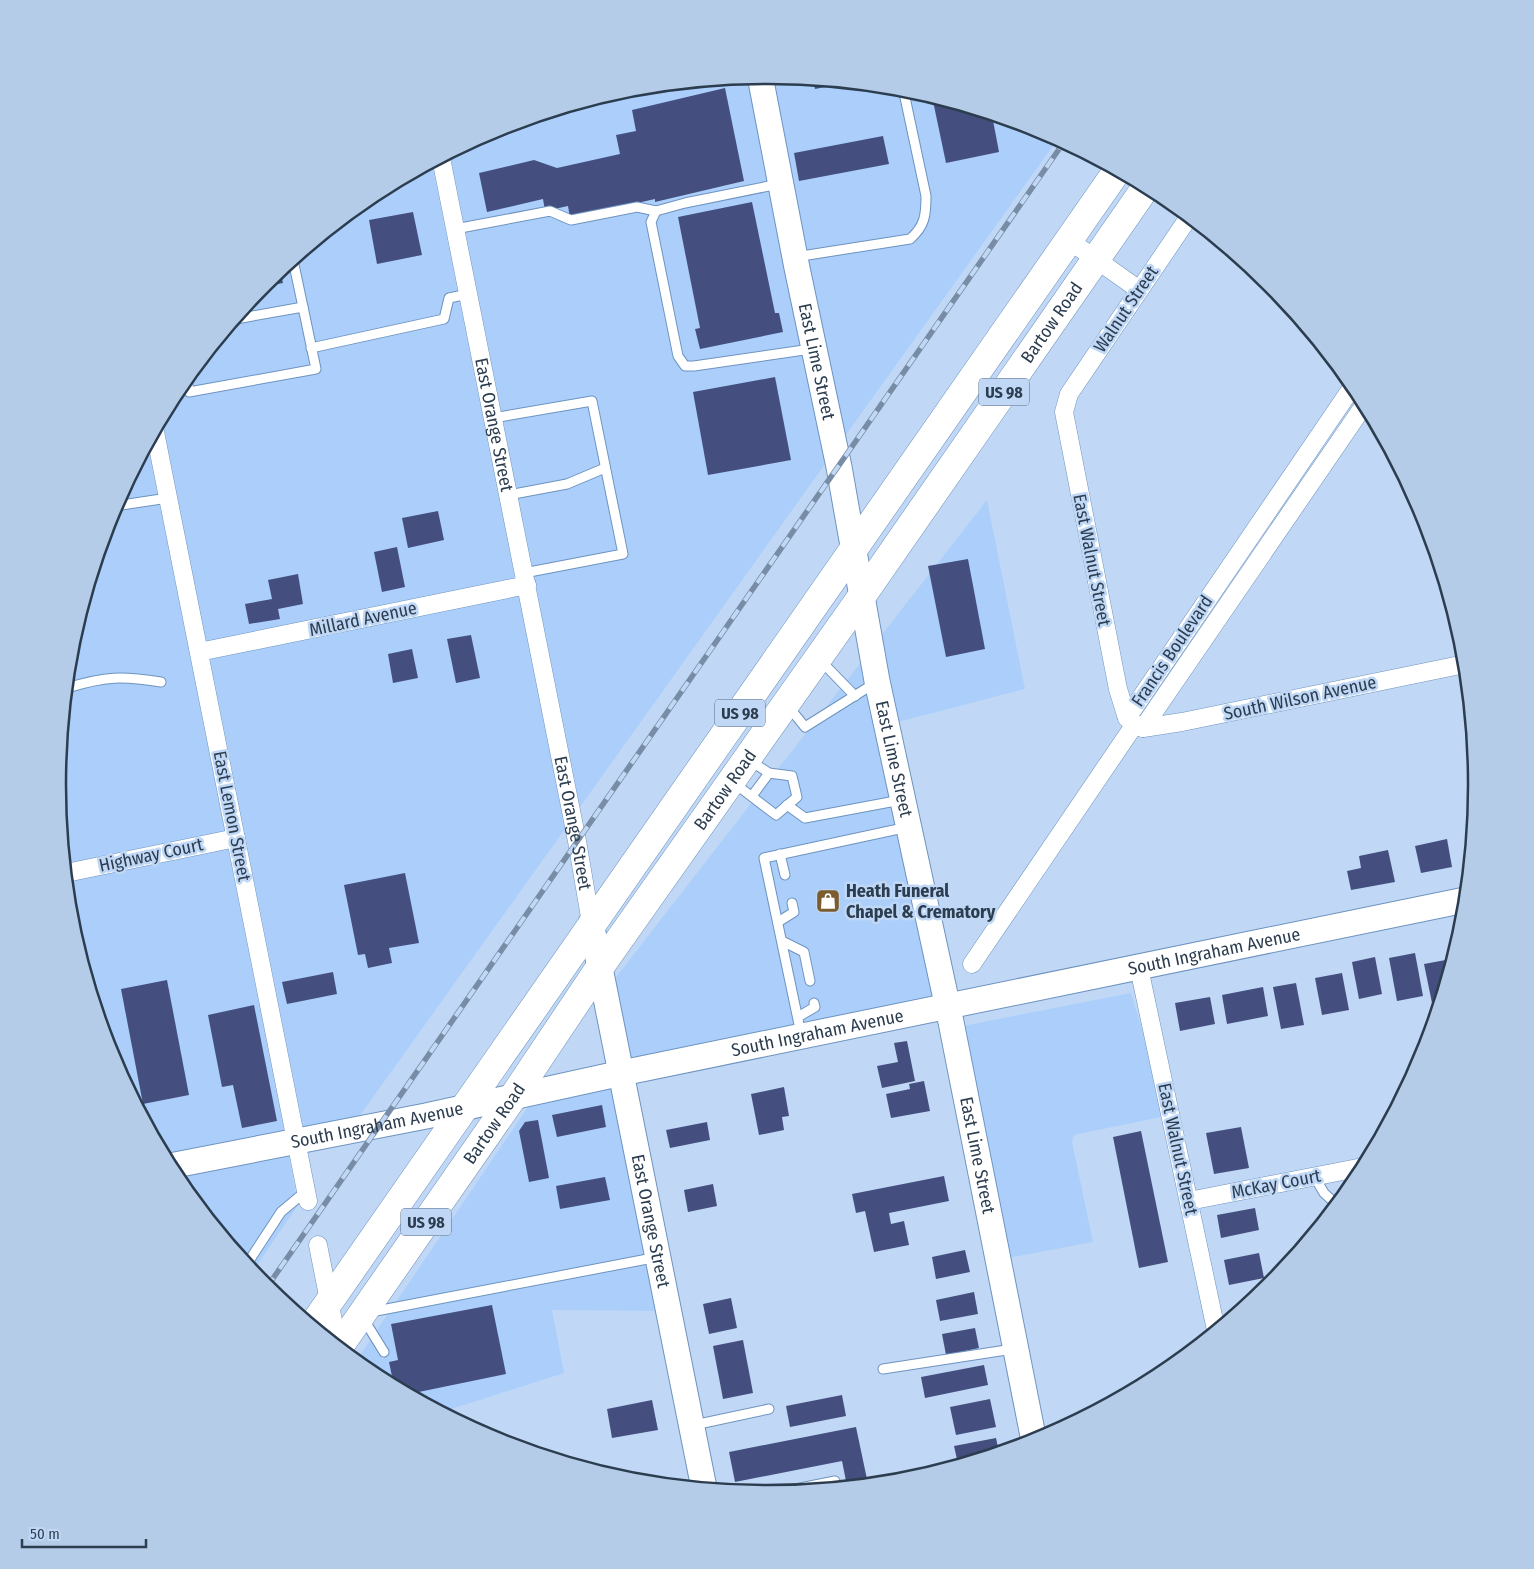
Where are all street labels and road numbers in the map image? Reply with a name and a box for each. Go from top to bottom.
street label: Walnut Street [1089,261,1163,356]
street label: Bartow Road [1016,278,1087,367]
street label: East Lime Street [794,301,840,422]
street label: East Orange Street [470,356,518,494]
road number: US 98 [979,378,1029,406]
street label: East Walnut Street [1068,492,1116,628]
street label: Francis Boulevard [1127,591,1217,711]
street label: Millard Avenue [307,597,419,641]
street label: South Wilson Avenue [1222,671,1378,725]
street label: East Lime Street [871,699,917,819]
road number: US 98 [715,700,765,726]
street label: Bartow Road [689,745,761,834]
street label: East Lemon Street [209,749,255,883]
street label: East Orange Street [549,754,596,892]
street label: Highway Court [97,833,205,877]
street label: South Ingraham Avenue [1126,923,1302,980]
street label: South Ingraham Avenue [729,1004,906,1061]
street label: Bartow Road [459,1079,530,1168]
street label: East Walnut Street [1153,1081,1203,1217]
street label: East Lime Street [955,1095,1000,1216]
street label: South Ingraham Avenue [289,1097,465,1153]
street label: East Orange Street [627,1152,675,1290]
street label: McKay Court [1229,1165,1323,1203]
road number: US 98 [401,1208,451,1236]

